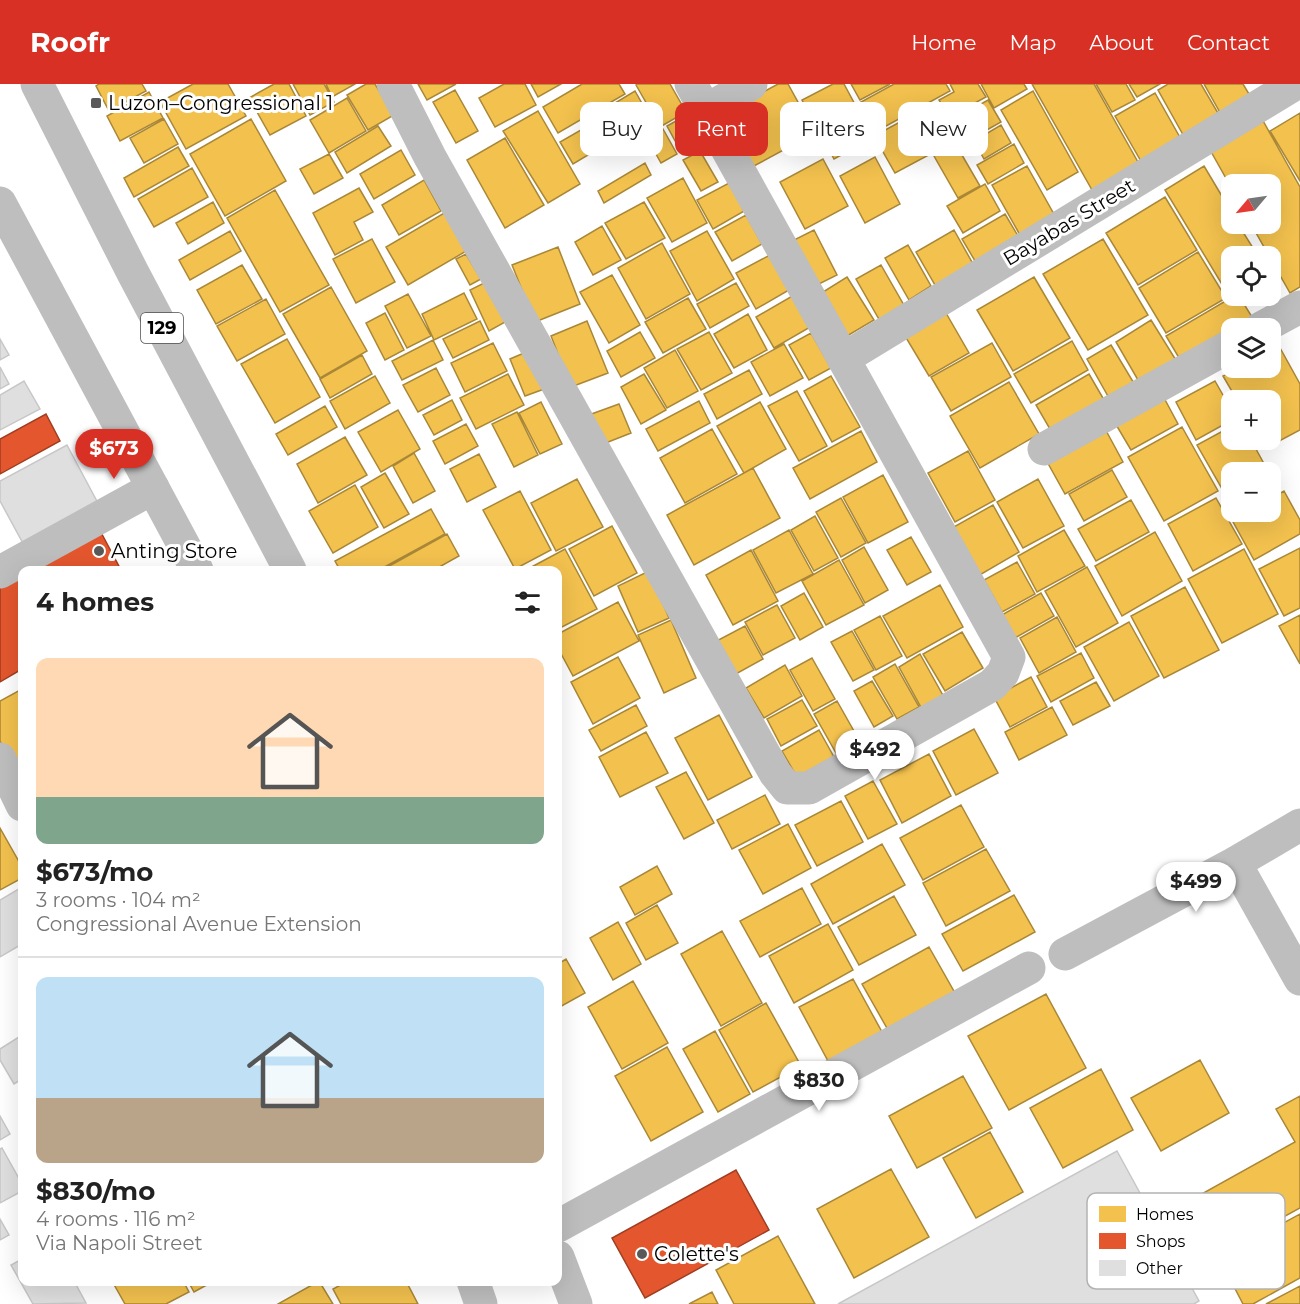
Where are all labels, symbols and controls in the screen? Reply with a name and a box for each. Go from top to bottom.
text: Roofr [30,25,110,59]
text: Home [911,30,976,55]
text: Map [1009,30,1056,55]
text: About [1089,30,1154,55]
text: Contact [1187,30,1270,55]
place label: Luzon–Congressional 1 [108,91,333,115]
marker: Luzon–Congressional 1 [89,96,103,110]
chip: Buy [580,102,663,156]
chip: Rent [675,102,768,156]
chip: Filters [780,102,886,156]
chip: New [898,102,988,156]
street label: Bayabas Street [999,173,1139,271]
north arrow [1221,174,1281,234]
map controls [1221,174,1281,522]
button: locate [1221,246,1281,306]
road number: 129 [141,313,183,343]
button: layers [1221,318,1281,378]
button: + [1221,390,1281,450]
pin: $673 [78,429,150,480]
text: $673 [89,436,139,460]
button: − [1221,462,1281,522]
place label: Anting Store [111,539,237,563]
marker: Anting Store [92,544,106,558]
text: 4 homes [36,586,154,618]
icon: filters [511,586,544,619]
icon: home [236,697,344,805]
pin: $492 [839,730,911,781]
text: $492 [849,737,901,761]
text: $673/mo [36,856,153,888]
pin: $499 [1160,862,1232,913]
text: $499 [1170,869,1222,893]
text: 3 rooms · 104 m² [36,888,201,912]
text: Congressional Avenue Extension [36,912,362,936]
icon: home [236,1016,344,1124]
pin: $830 [783,1061,855,1112]
text: $830 [793,1068,845,1092]
text: $830/mo [36,1175,155,1207]
legend [1087,1193,1285,1289]
text: Homes [1136,1205,1194,1224]
text: 4 rooms · 116 m² [36,1207,196,1231]
text: Via Napoli Street [36,1231,203,1255]
text: Shops [1136,1232,1186,1251]
place label: Colette's [654,1242,739,1266]
marker: Colette's [635,1247,649,1261]
text: Other [1136,1259,1183,1278]

